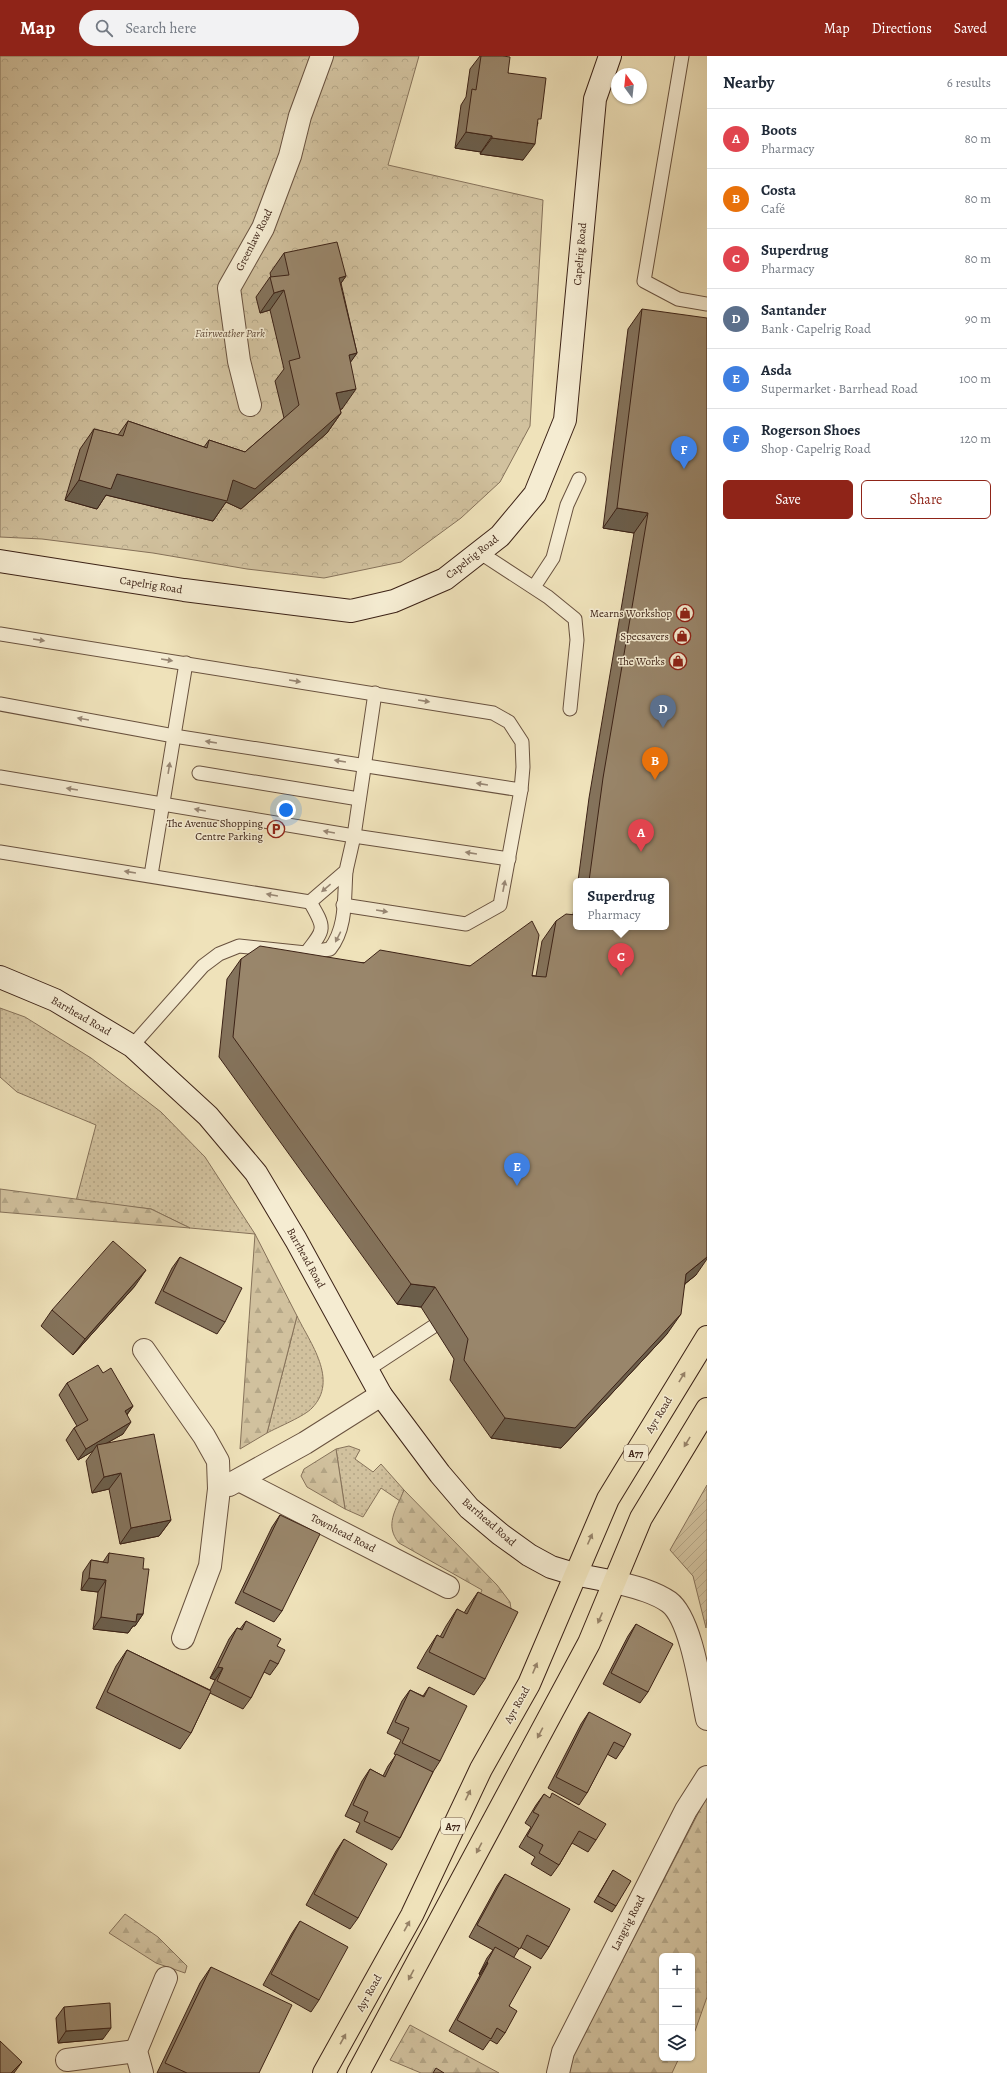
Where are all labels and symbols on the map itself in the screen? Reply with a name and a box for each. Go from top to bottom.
north arrow [611,68,647,104]
street label: Greenlaw Road [232,206,276,273]
street label: Capelrig Road [570,222,590,286]
park label: Fairweather Park [195,326,265,341]
pin: F [671,436,697,469]
street label: Capelrig Road [442,532,502,582]
street label: Capelrig Road [119,573,184,597]
shop icon: Mearns Workshop [675,603,695,623]
place label: Mearns Workshop [590,606,672,621]
shop icon: Specsavers [672,626,692,646]
place label: Specsavers [620,629,669,644]
one-way arrow [32,638,45,644]
shop icon: The Works [668,651,688,671]
place label: The Works [618,654,665,669]
one-way arrow [161,657,173,663]
one-way arrow [289,678,302,684]
pin: D [650,695,676,728]
one-way arrow [418,698,430,704]
one-way arrow [77,716,89,722]
one-way arrow [205,739,217,745]
pin: B [642,747,668,780]
one-way arrow [334,758,346,764]
one-way arrow [166,762,172,774]
one-way arrow [476,780,488,786]
one-way arrow [66,786,78,792]
your location [276,800,296,820]
one-way arrow [194,807,206,813]
place label: The Avenue Shopping Centre Parking [167,816,263,844]
parking icon: The Avenue Shopping Centre Parking [266,819,286,839]
pin: A [628,819,654,852]
one-way arrow [322,828,335,834]
one-way arrow [465,850,477,856]
one-way arrow [124,869,136,875]
one-way arrow [501,880,507,892]
one-way arrow [321,884,331,893]
one-way arrow [266,892,278,898]
one-way arrow [375,908,388,914]
one-way arrow [335,931,341,943]
pin: C [608,943,634,976]
street label: Barrhead Road [48,993,114,1039]
pin: E [504,1153,530,1186]
street label: Barrhead Road [283,1225,329,1291]
one-way arrow [678,1371,685,1383]
street label: Ayr Road [642,1394,676,1437]
one-way arrow [683,1436,690,1448]
road number: A77 [624,1445,648,1461]
street label: Barrhead Road [459,1494,519,1550]
street label: Townhead Road [308,1510,378,1556]
one-way arrow [587,1533,593,1544]
one-way arrow [597,1612,603,1623]
one-way arrow [532,1663,538,1674]
street label: Ayr Road [500,1684,533,1727]
one-way arrow [537,1727,544,1739]
one-way arrow [465,1790,471,1801]
road number: A77 [441,1818,465,1834]
one-way arrow [476,1842,482,1854]
street label: Langrig Road [608,1893,648,1953]
one-way arrow [403,1920,410,1932]
one-way arrow [408,1969,414,1980]
street label: Ayr Road [352,1972,385,2015]
one-way arrow [340,2033,346,2045]

